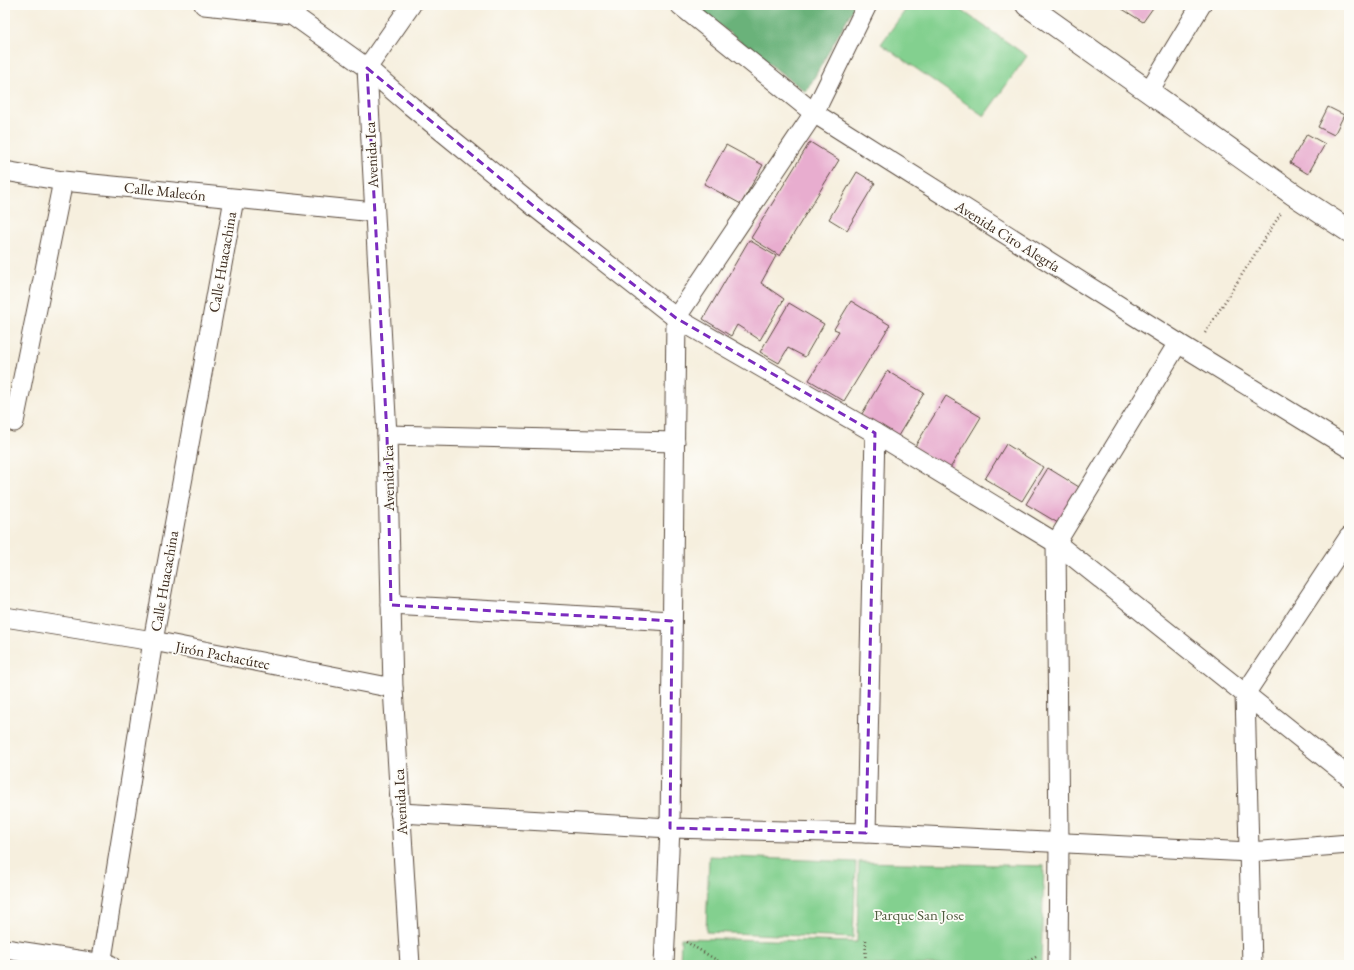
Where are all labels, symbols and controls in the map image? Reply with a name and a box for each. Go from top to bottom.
street label: Avenida Ica [360,121,382,190]
street label: Calle Malecón [123,177,207,205]
street label: Avenida Ciro Alegría [951,196,1064,276]
street label: Calle Huacachina [204,210,240,314]
street label: Avenida Ica [378,445,398,512]
street label: Calle Huacachina [146,529,182,633]
street label: Jirón Pachacútec [172,636,272,673]
street label: Avenida Ica [389,768,411,837]
park label: Parque San Jose [874,905,964,924]

